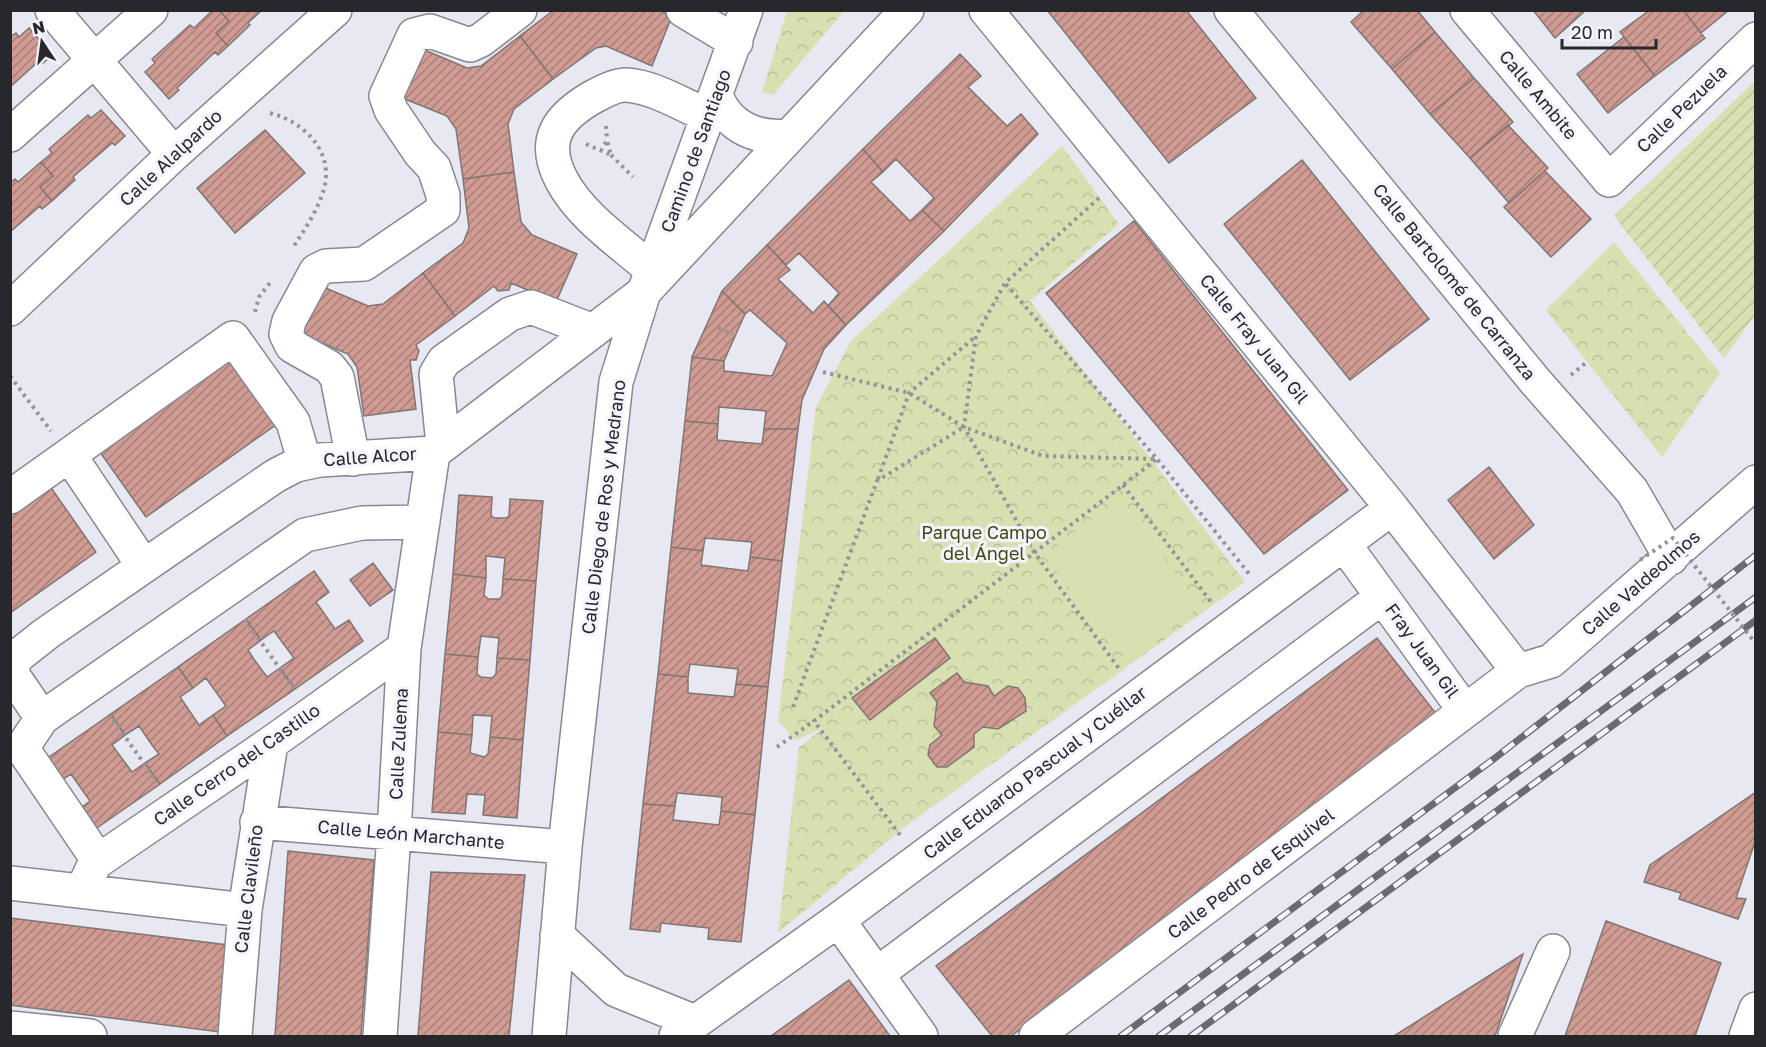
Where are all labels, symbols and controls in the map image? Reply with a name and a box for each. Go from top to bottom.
north arrow [12,12,72,72]
scale bar [1562,12,1656,50]
text: N [30,16,47,38]
text: 20 m [1571,21,1613,43]
street label: Calle Ambite [1495,45,1583,144]
street label: Calle Pezuela [1632,60,1731,157]
street label: Camino de Santiago [655,66,735,235]
street label: Calle Alalpardo [115,104,226,210]
street label: Calle Bartolomé de Carranza [1369,179,1541,384]
street label: Calle Fray Juan Gil [1196,269,1314,408]
street label: Calle Diego de Ros y Medrano [576,378,630,635]
street label: Calle Alcor [322,442,417,470]
park label: Parque Campo del Ángel [921,521,1047,564]
street label: Calle Valdeolmos [1577,525,1704,640]
street label: Fray Juan Gil [1381,599,1465,702]
street label: Calle Eduardo Pascual y Cuéllar [918,681,1150,863]
street label: Calle Zulema [384,687,412,801]
street label: Calle Cerro del Castillo [149,698,324,830]
street label: Calle Pedro de Esquivel [1163,803,1338,943]
street label: Calle León Marchante [317,815,506,853]
street label: Calle Clavileño [229,823,267,954]

